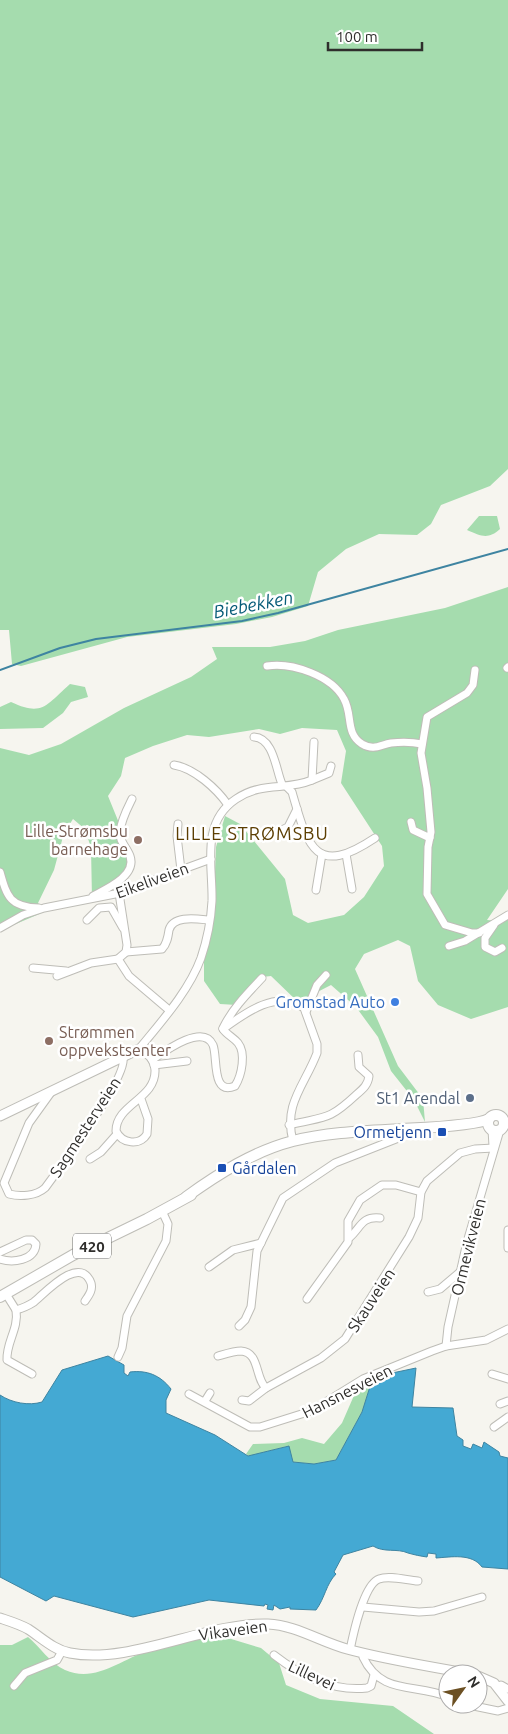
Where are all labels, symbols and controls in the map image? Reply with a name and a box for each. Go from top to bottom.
scale bar [328,20,422,52]
text: 100 m [336,28,378,45]
water label: Biebekken [211,586,295,622]
place label: Lille-Strømsbu barnehage [25,822,128,858]
district label: LILLE STRØMSBU [175,823,329,843]
marker: Lille-Strømsbu barnehage [132,834,144,846]
street label: Eikeliveien [113,859,191,901]
place label: Gromstad Auto [276,993,385,1011]
marker: Gromstad Auto [389,996,401,1008]
place label: Strømmen oppvekstsenter [59,1023,171,1059]
marker: Strømmen oppvekstsenter [43,1035,55,1047]
street label: Sagmesterveien [46,1074,124,1180]
place label: St1 Arendal [376,1089,460,1107]
marker: St1 Arendal [464,1092,476,1104]
place label: Ormetjenn [354,1123,432,1141]
marker: Ormetjenn [436,1126,448,1138]
place label: Gårdalen [232,1159,297,1177]
marker: Gårdalen [216,1162,228,1174]
street label: Ormevikveien [447,1197,489,1297]
road number: 420 [73,1234,111,1258]
street label: Skauveien [344,1265,398,1335]
street label: Hansnesveien [299,1361,395,1421]
street label: Vikaveien [197,1616,269,1644]
street label: Lillevei [286,1656,338,1694]
north arrow [438,1664,488,1714]
text: N [464,1673,483,1691]

